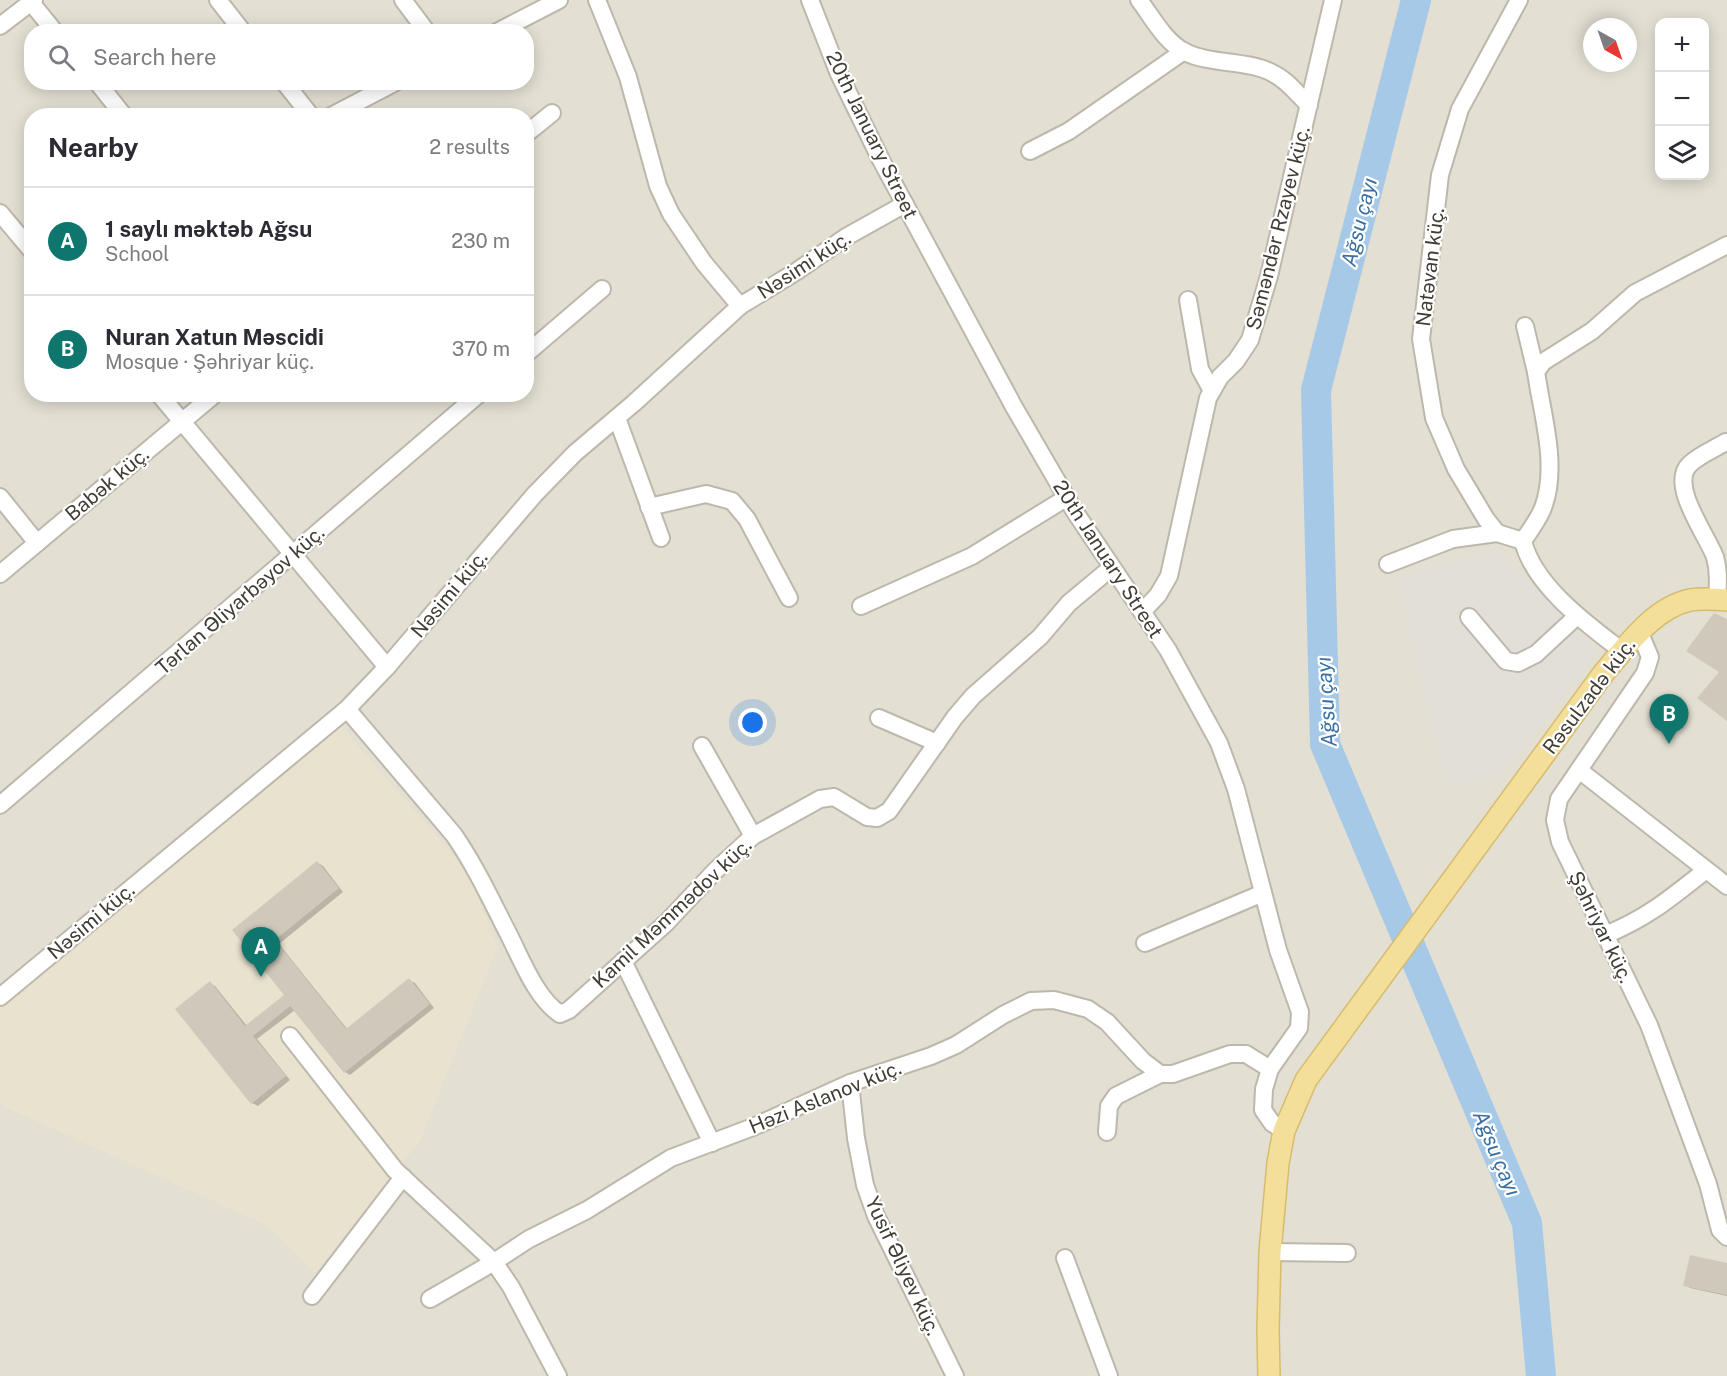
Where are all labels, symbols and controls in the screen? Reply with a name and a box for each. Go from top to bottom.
north arrow [1583,18,1637,72]
map controls [1655,18,1709,180]
button: + [1655,18,1709,72]
search box [24,24,534,90]
icon: search [45,41,78,74]
text: Search here [93,44,217,70]
street label: 20th January Street [821,47,923,223]
button: − [1655,72,1709,126]
street label: Səməndər Rzayev küç. [1241,124,1315,332]
button: layers [1655,126,1709,180]
text: Nearby [48,132,138,163]
text: 2 results [429,135,510,159]
water label: Ağsu çayı [1336,175,1382,269]
street label: Natəvan küç. [1411,206,1449,328]
text: 1 saylı məktəb Ağsu [105,216,312,242]
street label: Nəsimi küç. [753,226,855,304]
text: A [60,229,75,253]
text: 230 m [451,229,510,253]
text: School [105,242,169,266]
text: Nuran Xatun Məscidi [105,324,324,350]
text: B [61,337,74,361]
text: 370 m [452,337,510,361]
text: Mosque · Şəhriyar küç. [105,350,314,374]
street label: Babək küç. [60,442,154,526]
street label: 20th January Street [1048,476,1168,642]
street label: Tərlan Əliyarbəyov küç. [151,520,329,680]
street label: Nəsimi küç. [406,545,492,643]
street label: Rəsulzadə küç. [1538,633,1640,759]
water label: Ağsu çayı [1310,656,1342,748]
pin: B [1650,694,1688,744]
your location [738,708,767,737]
street label: Kamil Məmmədov küç. [588,833,756,993]
street label: Şəhriyar küç. [1564,867,1638,987]
street label: Nəsimi küç. [42,878,140,964]
pin: A [242,928,280,977]
street label: Həzi Aslanov küç. [745,1055,905,1139]
water label: Ağsu çayı [1468,1106,1526,1200]
street label: Yusif Əliyev küç. [860,1193,946,1339]

